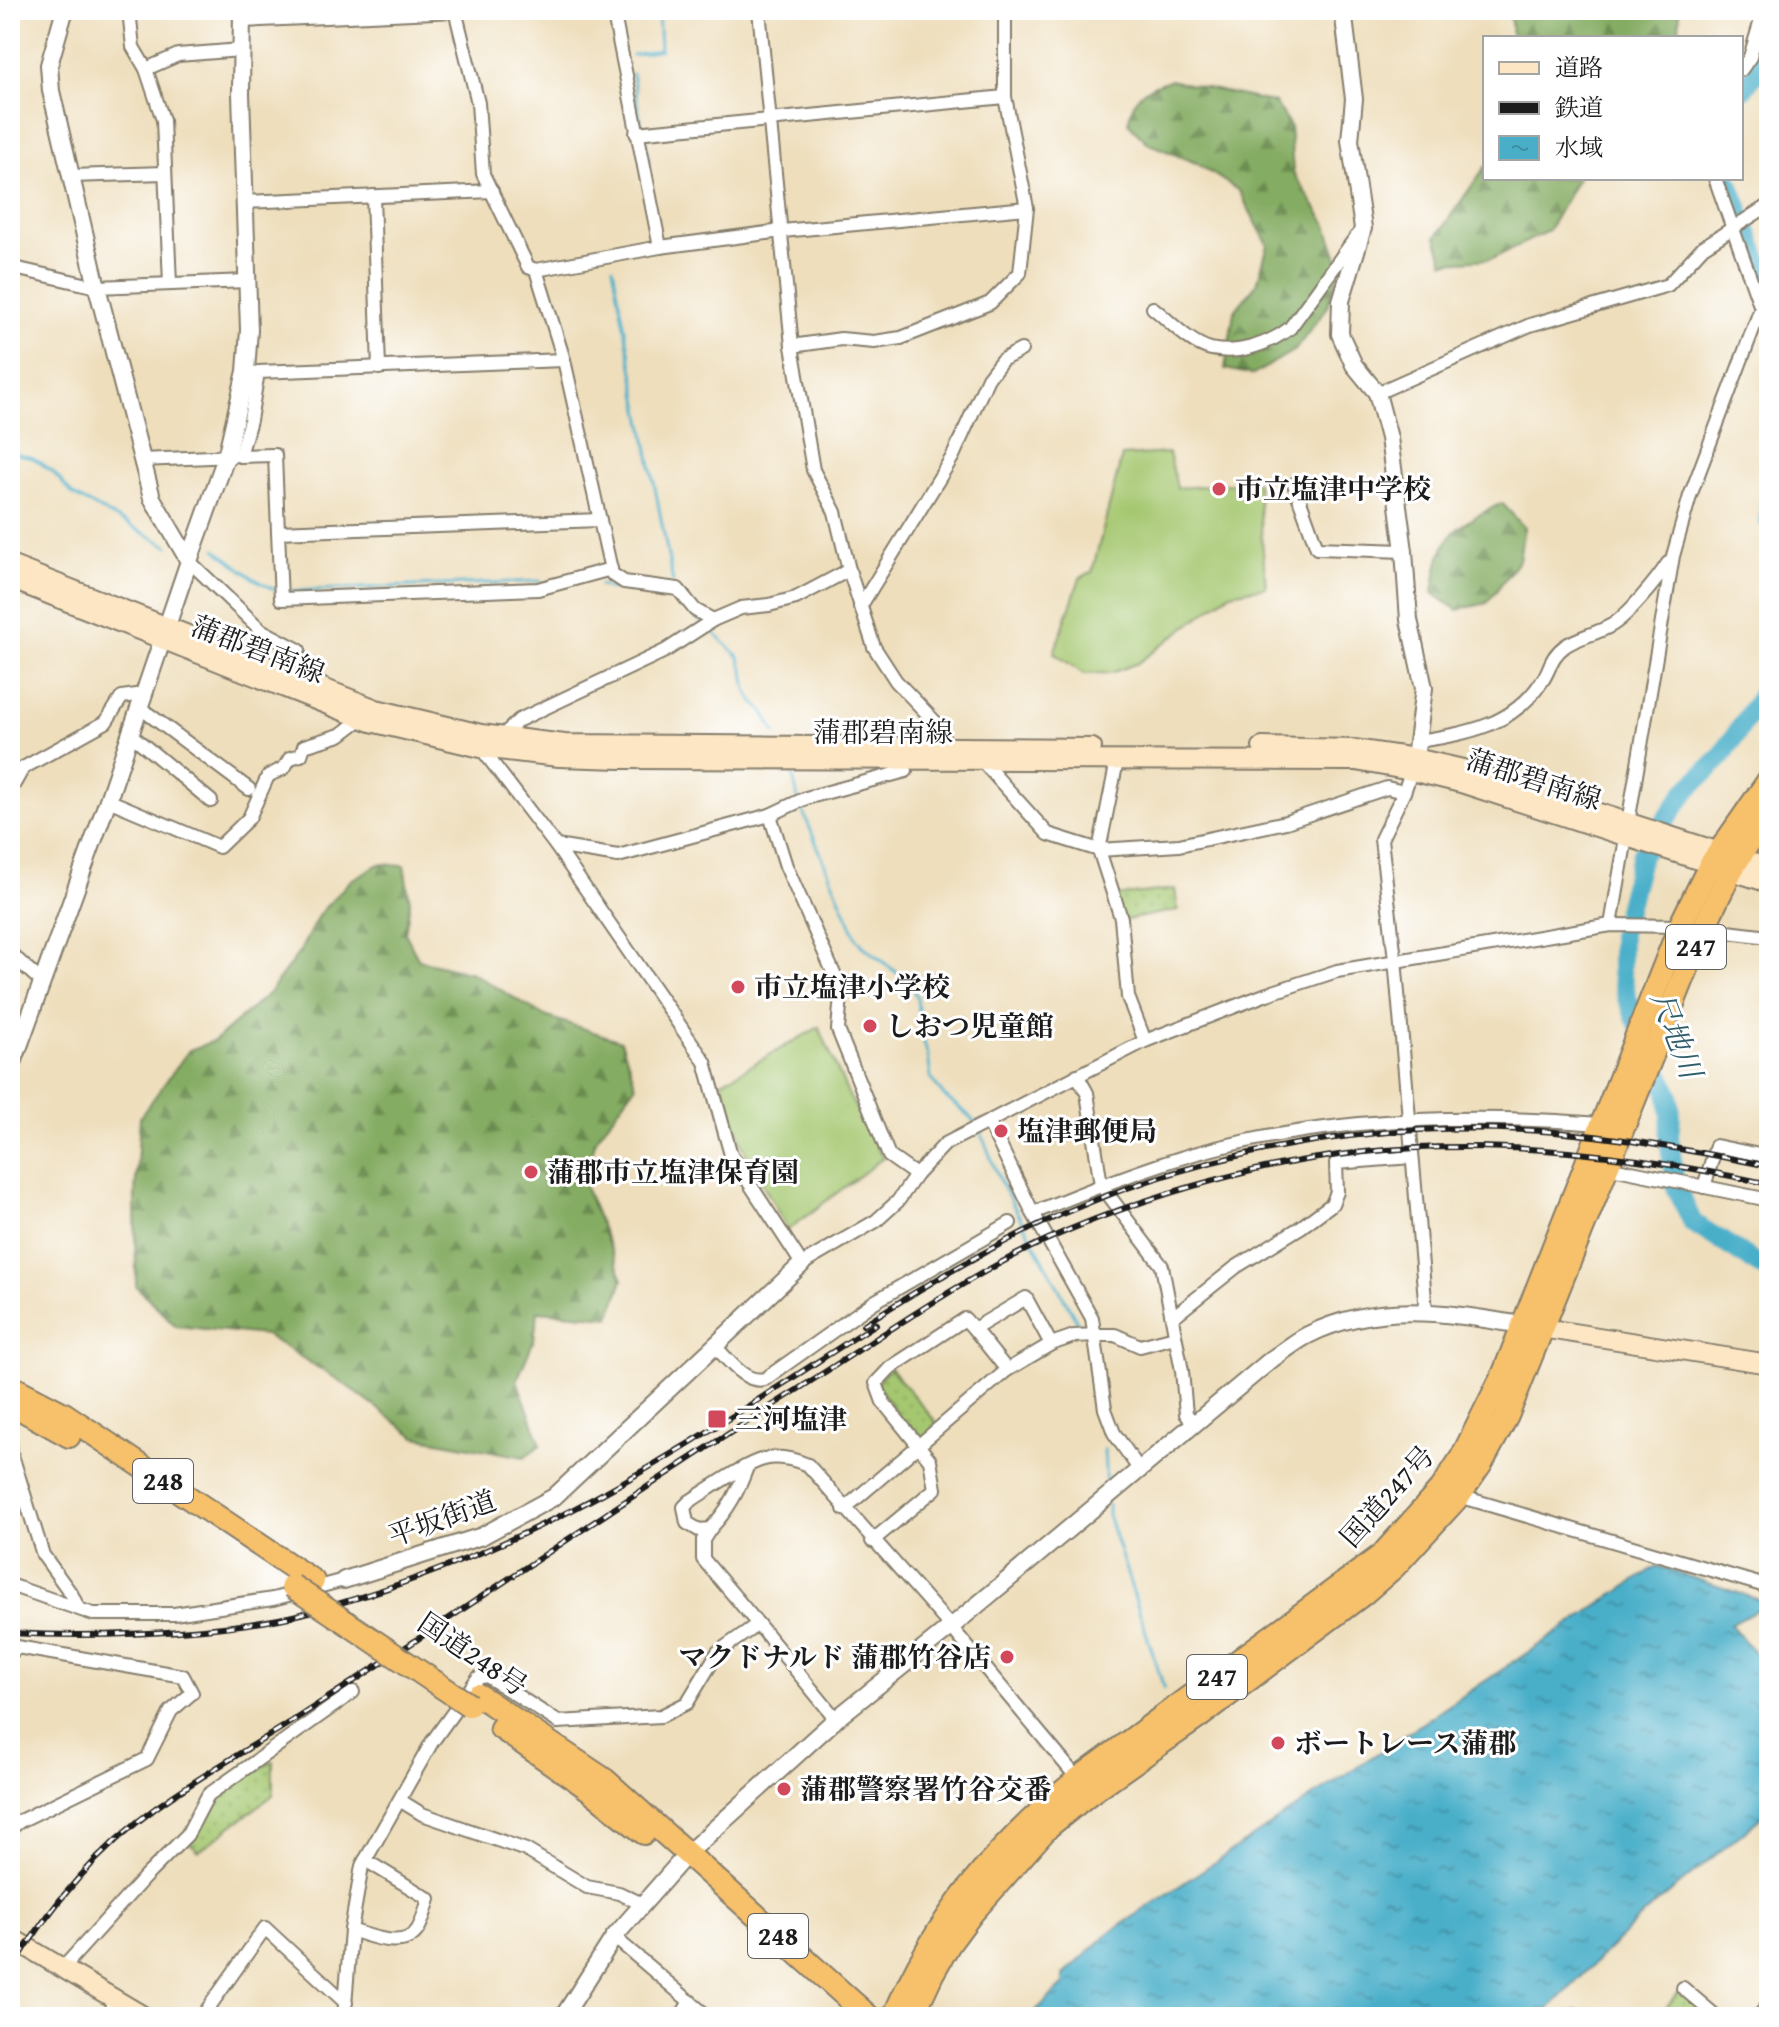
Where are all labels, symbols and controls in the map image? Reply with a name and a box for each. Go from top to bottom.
legend [1483,36,1743,180]
text: 道路 [1555,50,1603,85]
text: 鉄道 [1555,90,1603,125]
text: 水域 [1555,130,1603,165]
place label: 市立塩津中学校 [1235,468,1431,509]
marker: 市立塩津中学校 [1210,480,1228,498]
street label: 蒲郡碧南線 [185,604,331,693]
street label: 蒲郡碧南線 [813,711,953,752]
street label: 蒲郡碧南線 [1461,737,1607,820]
road number: 247 [1666,925,1726,969]
place label: 市立塩津小学校 [754,966,950,1007]
marker: 市立塩津小学校 [729,978,747,996]
water label: 尺地川 [1640,985,1715,1087]
place label: しおつ児童館 [886,1005,1054,1046]
marker: しおつ児童館 [861,1017,879,1035]
place label: 塩津郵便局 [1017,1110,1157,1151]
marker: 塩津郵便局 [992,1122,1010,1140]
place label: 蒲郡市立塩津保育園 [547,1151,799,1192]
marker: 蒲郡市立塩津保育園 [522,1163,540,1181]
place label: 三河塩津 [735,1398,847,1439]
marker: 三河塩津 [706,1408,728,1430]
street label: 国道247号 [1330,1436,1444,1556]
road number: 248 [133,1459,193,1503]
street label: 平坂街道 [382,1479,501,1556]
street label: 国道248号 [410,1602,536,1705]
place label: マクドナルド 蒲郡竹谷店 [678,1636,991,1677]
marker: マクドナルド 蒲郡竹谷店 [998,1648,1016,1666]
road number: 247 [1187,1655,1247,1699]
place label: ボートレース蒲郡 [1294,1722,1517,1763]
marker: ボートレース蒲郡 [1269,1734,1287,1752]
place label: 蒲郡警察署竹谷交番 [800,1768,1052,1809]
marker: 蒲郡警察署竹谷交番 [775,1780,793,1798]
road number: 248 [748,1914,808,1958]

